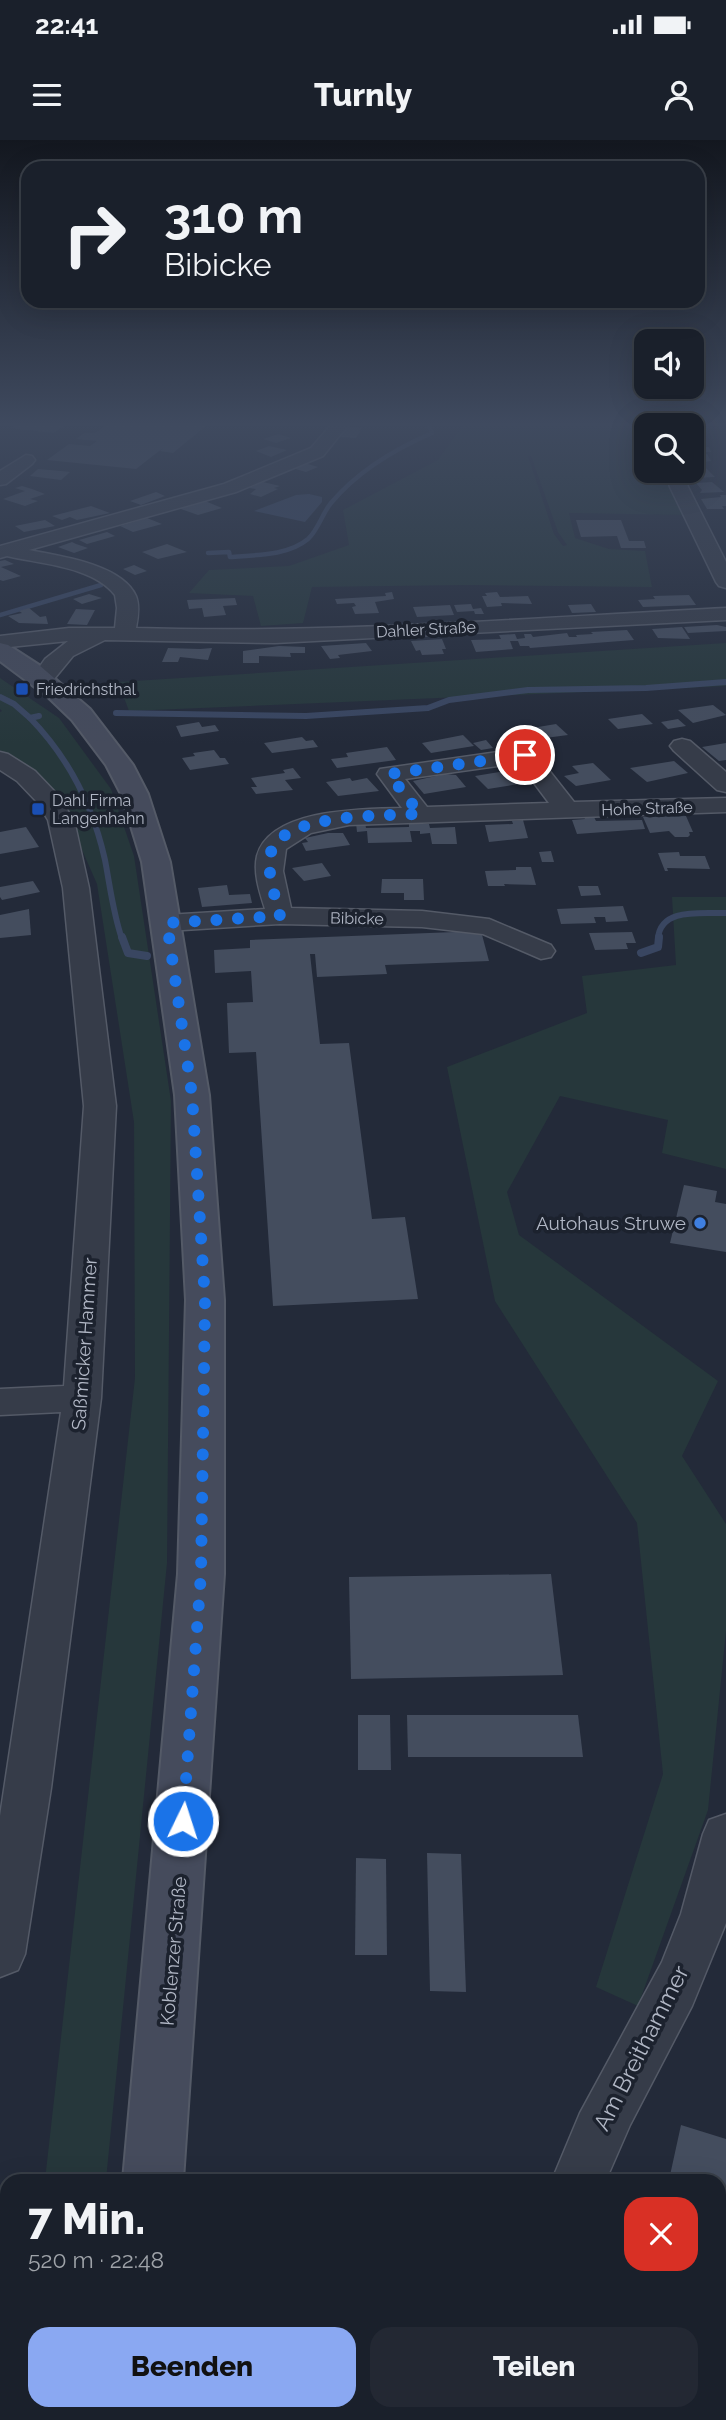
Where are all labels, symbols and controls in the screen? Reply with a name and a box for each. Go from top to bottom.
text: 22:41 [35,10,98,40]
icon: menu [28,76,66,114]
text: Turnly [314,76,412,113]
icon: person [660,76,698,114]
text: 310 m [164,187,303,244]
icon: right [49,189,140,280]
text: Bibicke [164,246,271,283]
map controls [634,329,704,483]
button: sound [634,329,704,399]
button: search [634,413,704,483]
street label: Dahler Straße [376,617,476,642]
place label: Friedrichsthal [36,680,137,699]
marker: Friedrichsthal [14,681,30,697]
pin [495,725,555,785]
icon: arrive [506,736,544,774]
place label: Dahl Firma Langenhahn [52,791,145,828]
street label: Hohe Straße [601,797,693,820]
marker: Dahl Firma Langenhahn [30,801,46,817]
street label: Bibicke [330,909,384,928]
place label: Autohaus Struwe [536,1212,686,1234]
marker: Autohaus Struwe [692,1215,708,1231]
street label: Saßmicker Hammer [67,1257,101,1431]
position arrow [146,1784,220,1858]
street label: Koblenzer Straße [156,1875,190,2027]
street label: Am Breithammer [587,1961,694,2135]
text: 7 Min. [28,2195,145,2244]
button: close [624,2197,698,2271]
text: 520 m · 22:48 [28,2246,164,2273]
button: Beenden [28,2327,356,2407]
button: Teilen [370,2327,698,2407]

